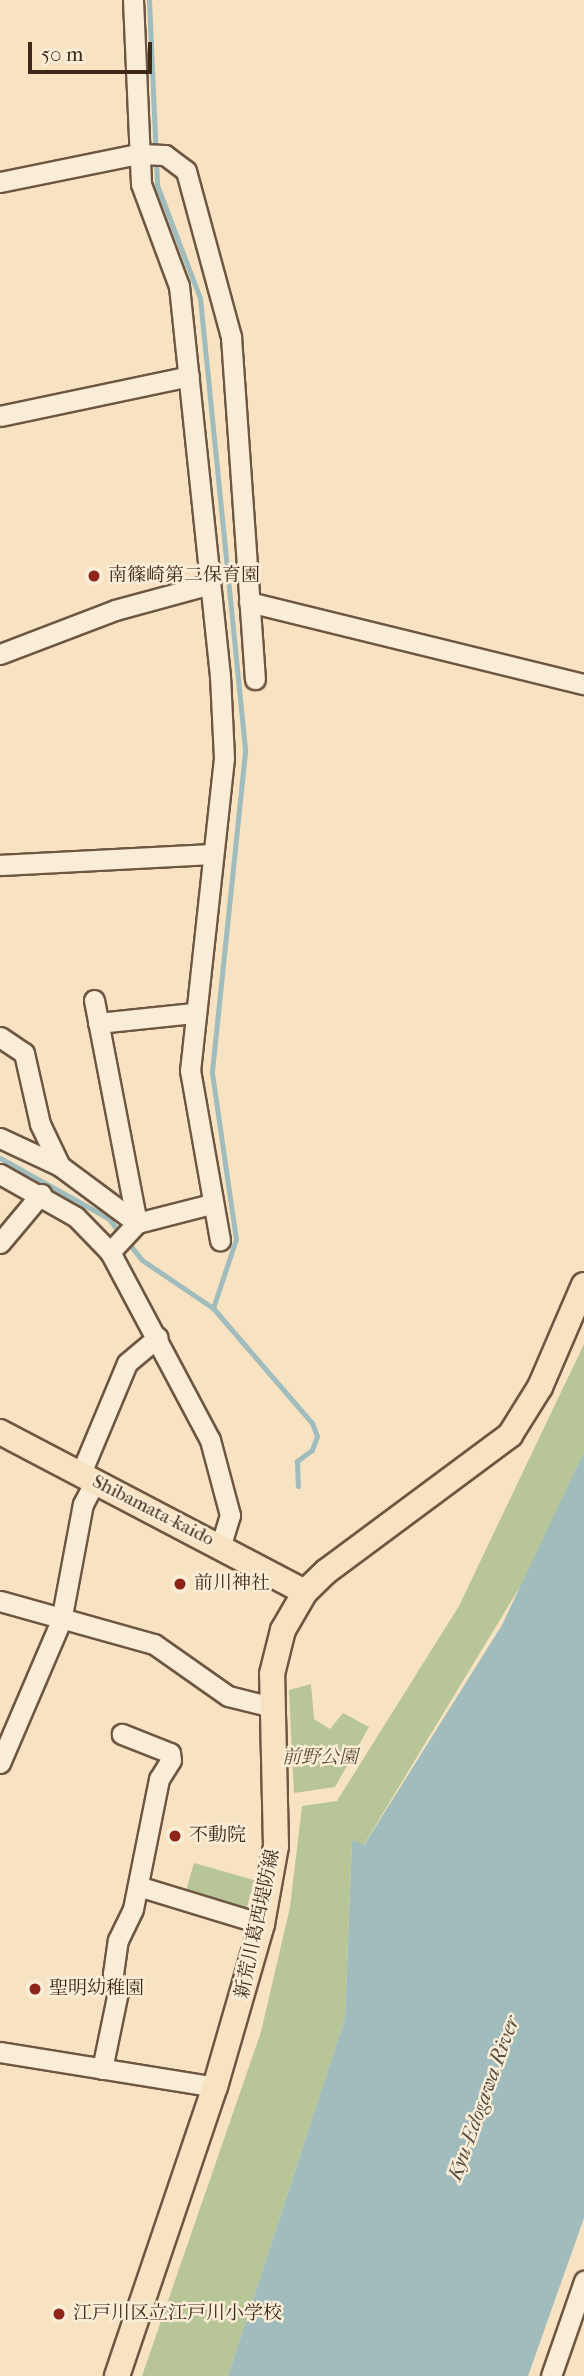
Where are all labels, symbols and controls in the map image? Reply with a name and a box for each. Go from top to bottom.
scale bar [32,28,156,72]
text: 50 m [41,42,84,66]
place label: 南篠崎第二保育園 [108,565,260,587]
marker: 南篠崎第二保育園 [86,568,102,584]
street label: Shibamata-kaido [88,1470,218,1552]
place label: 前川神社 [194,1573,270,1595]
marker: 前川神社 [172,1576,188,1592]
park label: 前野公園 [282,1747,358,1769]
place label: 不動院 [189,1825,246,1847]
marker: 不動院 [167,1828,183,1844]
street label: 新荒川葛西堤防線 [231,1847,285,2001]
place label: 聖明幼稚園 [49,1978,144,2000]
marker: 聖明幼稚園 [27,1981,43,1997]
water label: Kyu-Edogawa River [442,2012,524,2184]
place label: 江戸川区立江戸川小学校 [73,2303,282,2325]
marker: 江戸川区立江戸川小学校 [51,2306,67,2322]

